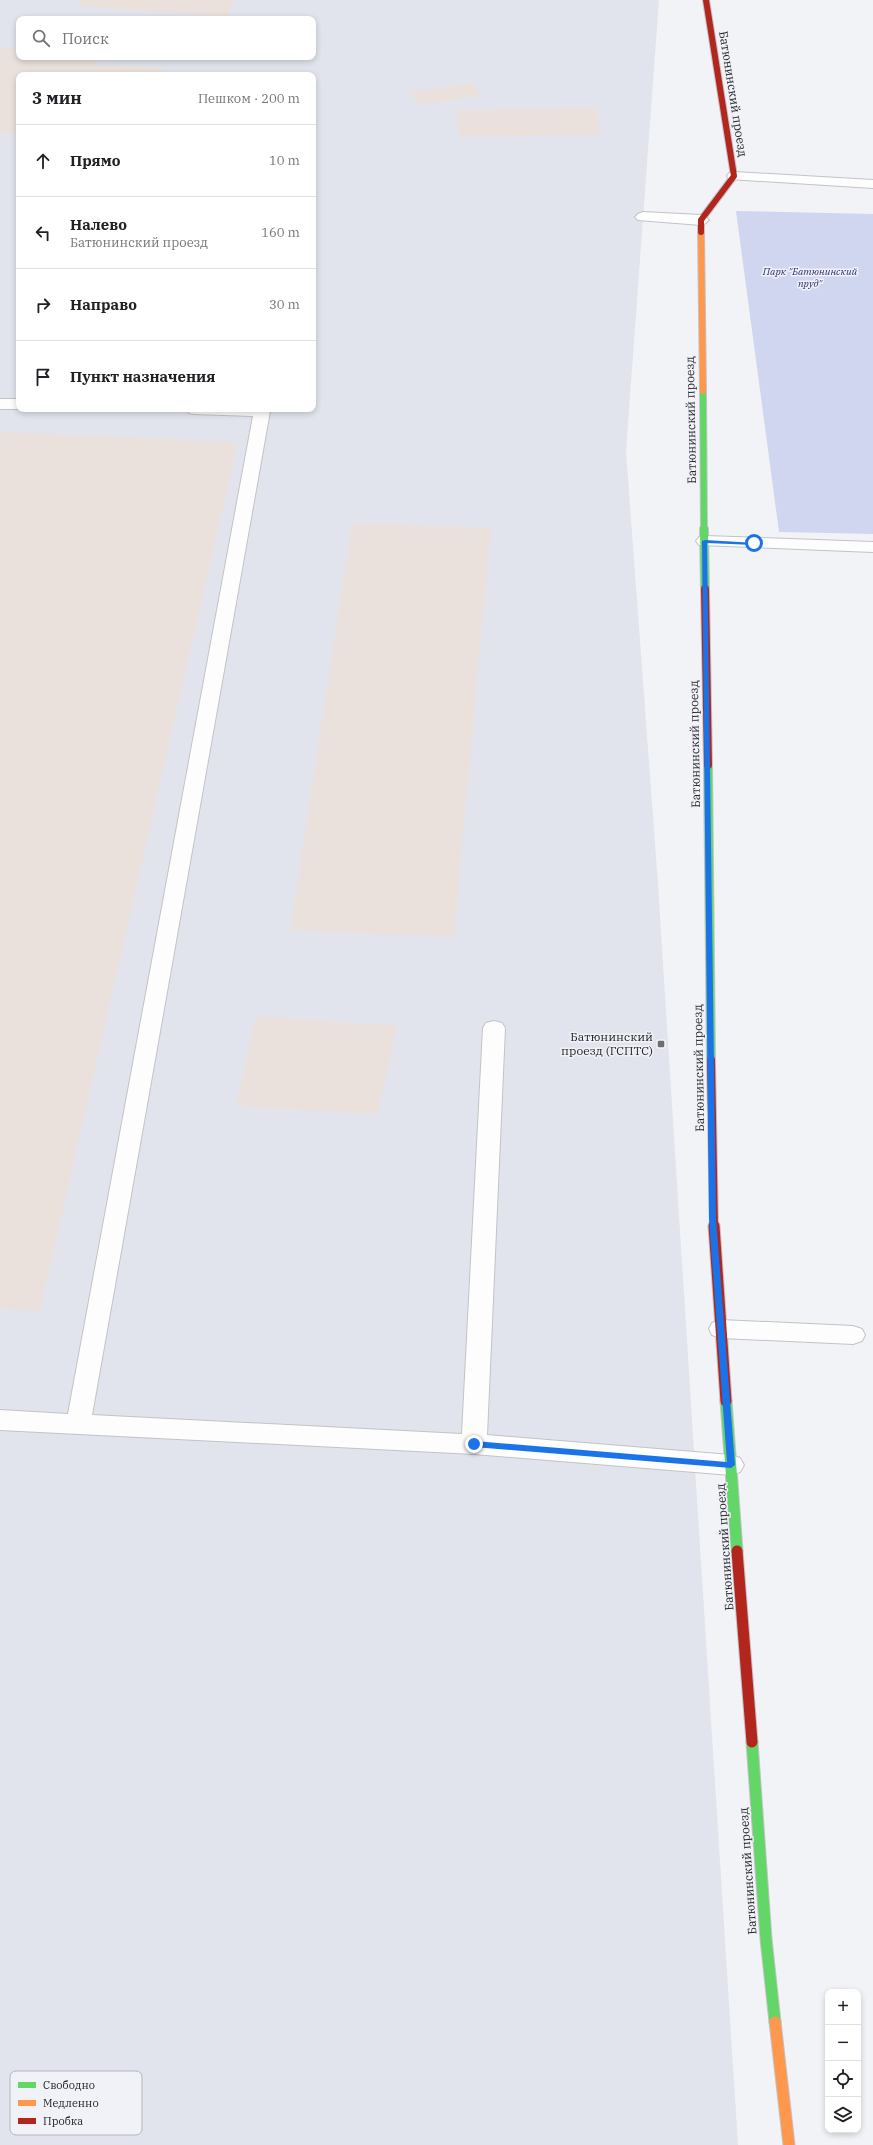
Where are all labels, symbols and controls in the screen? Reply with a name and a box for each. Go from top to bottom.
search box [16,16,316,60]
icon: search [30,27,52,49]
text: Поиск [62,29,109,48]
street label: Батюнинский проезд [716,30,751,158]
text: 3 мин [32,87,82,109]
text: Пешком · 200 m [198,90,300,107]
icon: ahead [32,150,54,172]
text: Прямо [70,151,121,170]
text: 10 m [269,152,300,169]
text: Налево [70,215,127,234]
icon: left [32,222,54,244]
text: 160 m [261,224,300,241]
text: Батюнинский проезд [70,234,208,251]
park label: Парк "Батюнинский пруд" [762,265,858,290]
icon: right [32,294,54,316]
text: Направо [70,295,137,314]
text: 30 m [269,296,300,313]
street label: Батюнинский проезд [682,356,699,484]
icon: arrive [32,366,54,388]
text: Пункт назначения [70,367,216,386]
route start [745,534,763,552]
street label: Батюнинский проезд [686,680,703,808]
street label: Батюнинский проезд [690,1004,707,1132]
place label: Батюнинский проезд (ГСПТС) [561,1029,653,1058]
marker: Батюнинский проезд (ГСПТС) [656,1039,666,1049]
route end [465,1435,483,1453]
street label: Батюнинский проезд [713,1483,736,1611]
street label: Батюнинский проезд [736,1807,759,1935]
map controls [825,1989,861,2133]
button: + [825,1989,861,2025]
button: − [825,2025,861,2061]
button: locate [825,2061,861,2097]
legend [10,2071,142,2135]
text: Свободно [43,2078,95,2092]
text: Медленно [43,2096,99,2110]
button: layers [825,2097,861,2133]
text: Пробка [43,2114,83,2128]

